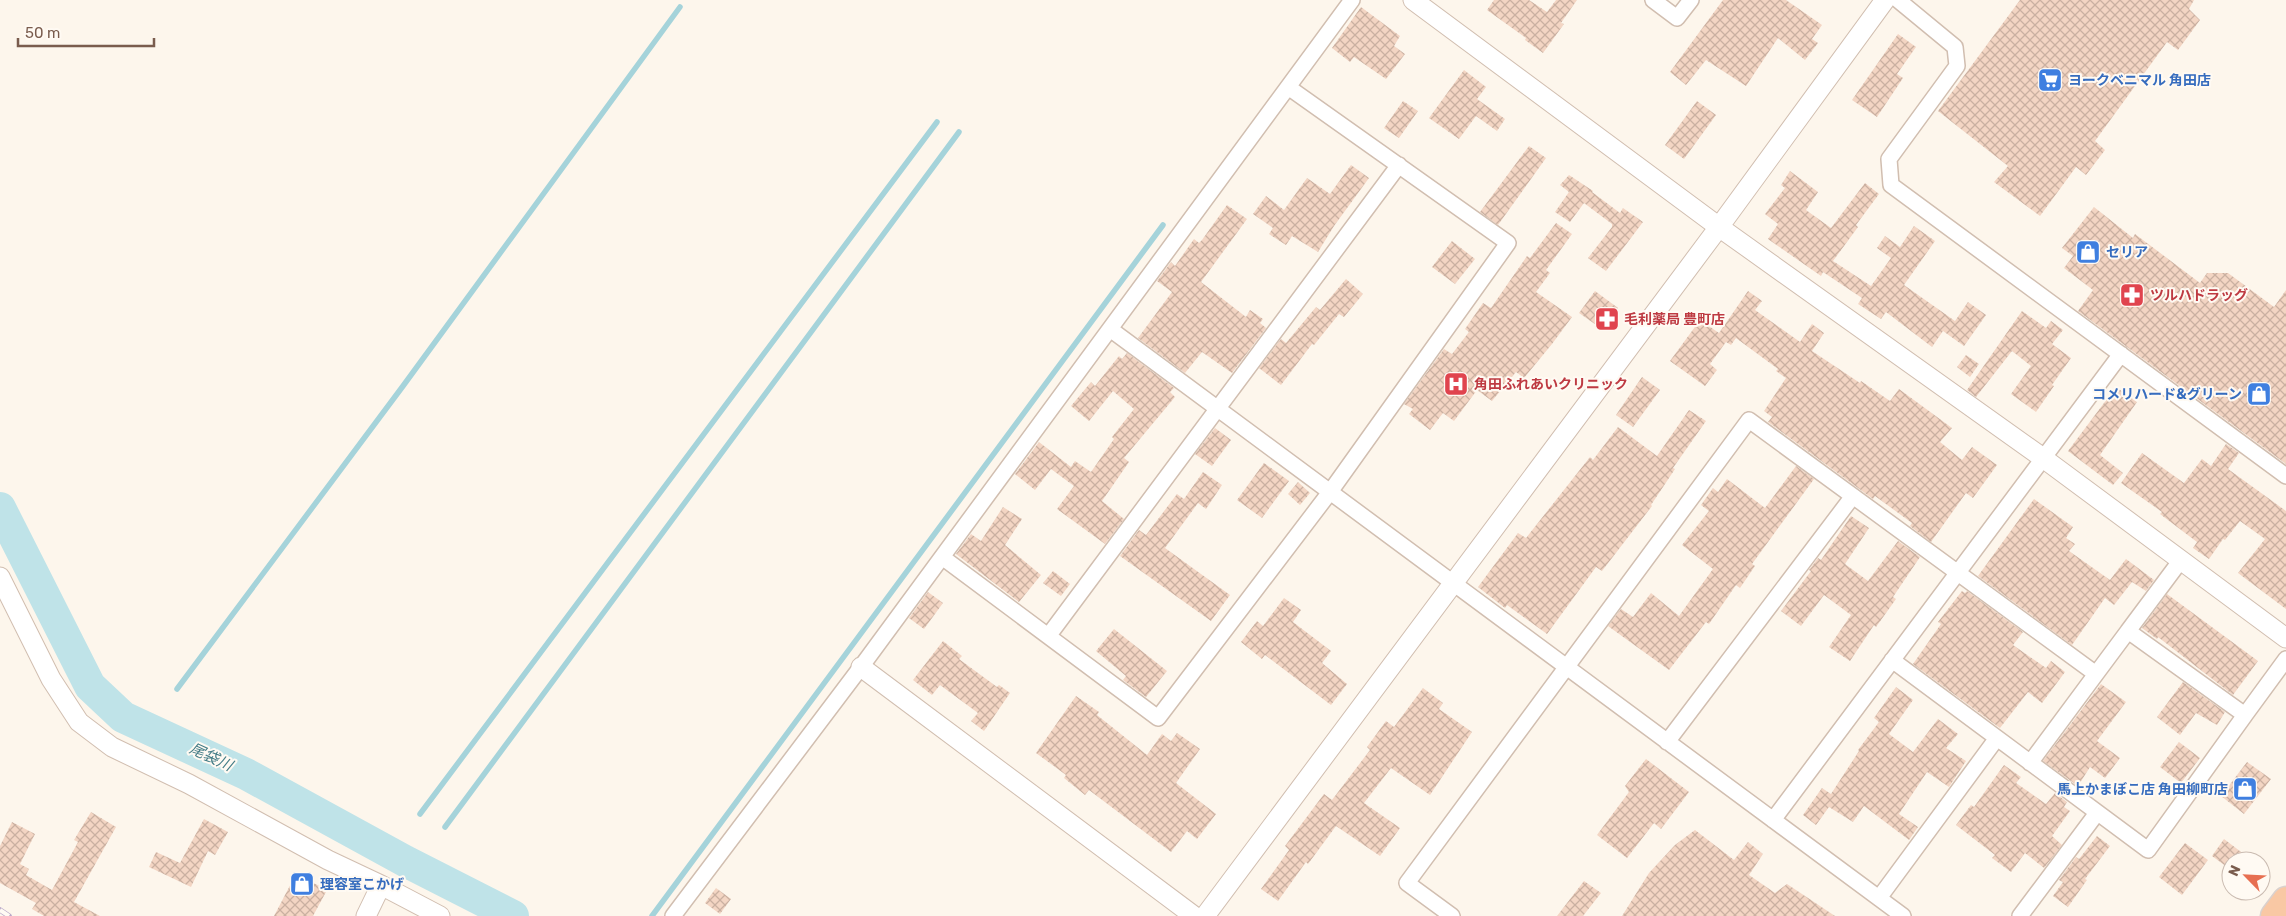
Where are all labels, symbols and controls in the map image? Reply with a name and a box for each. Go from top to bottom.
scale bar [18,15,154,47]
text: 50 m [25,24,60,42]
supermarket icon: ヨークベニマル 角田店 [2037,67,2063,93]
place label: ヨークベニマル 角田店 [2068,72,2211,89]
shop icon: セリア [2075,239,2101,265]
place label: セリア [2106,244,2148,261]
pharmacy icon: ツルハドラッグ [2119,282,2145,308]
place label: ツルハドラッグ [2150,287,2248,304]
pharmacy icon: 毛利薬局 豊町店 [1594,306,1620,332]
place label: 毛利薬局 豊町店 [1624,311,1725,328]
hospital icon: 角田ふれあいクリニック [1443,371,1469,397]
place label: 角田ふれあいクリニック [1474,376,1628,393]
shop icon: コメリハード&グリーン [2246,381,2272,407]
place label: コメリハード&グリーン [2092,386,2242,403]
water label: 尾袋川 [187,739,237,776]
shop icon: 馬上かまぼこ店 角田柳町店 [2232,776,2258,802]
place label: 馬上かまぼこ店 角田柳町店 [2057,781,2228,798]
north arrow [2221,851,2271,901]
text: N [2225,863,2244,879]
shop icon: 理容室こかげ [289,871,315,897]
place label: 理容室こかげ [320,876,404,893]

